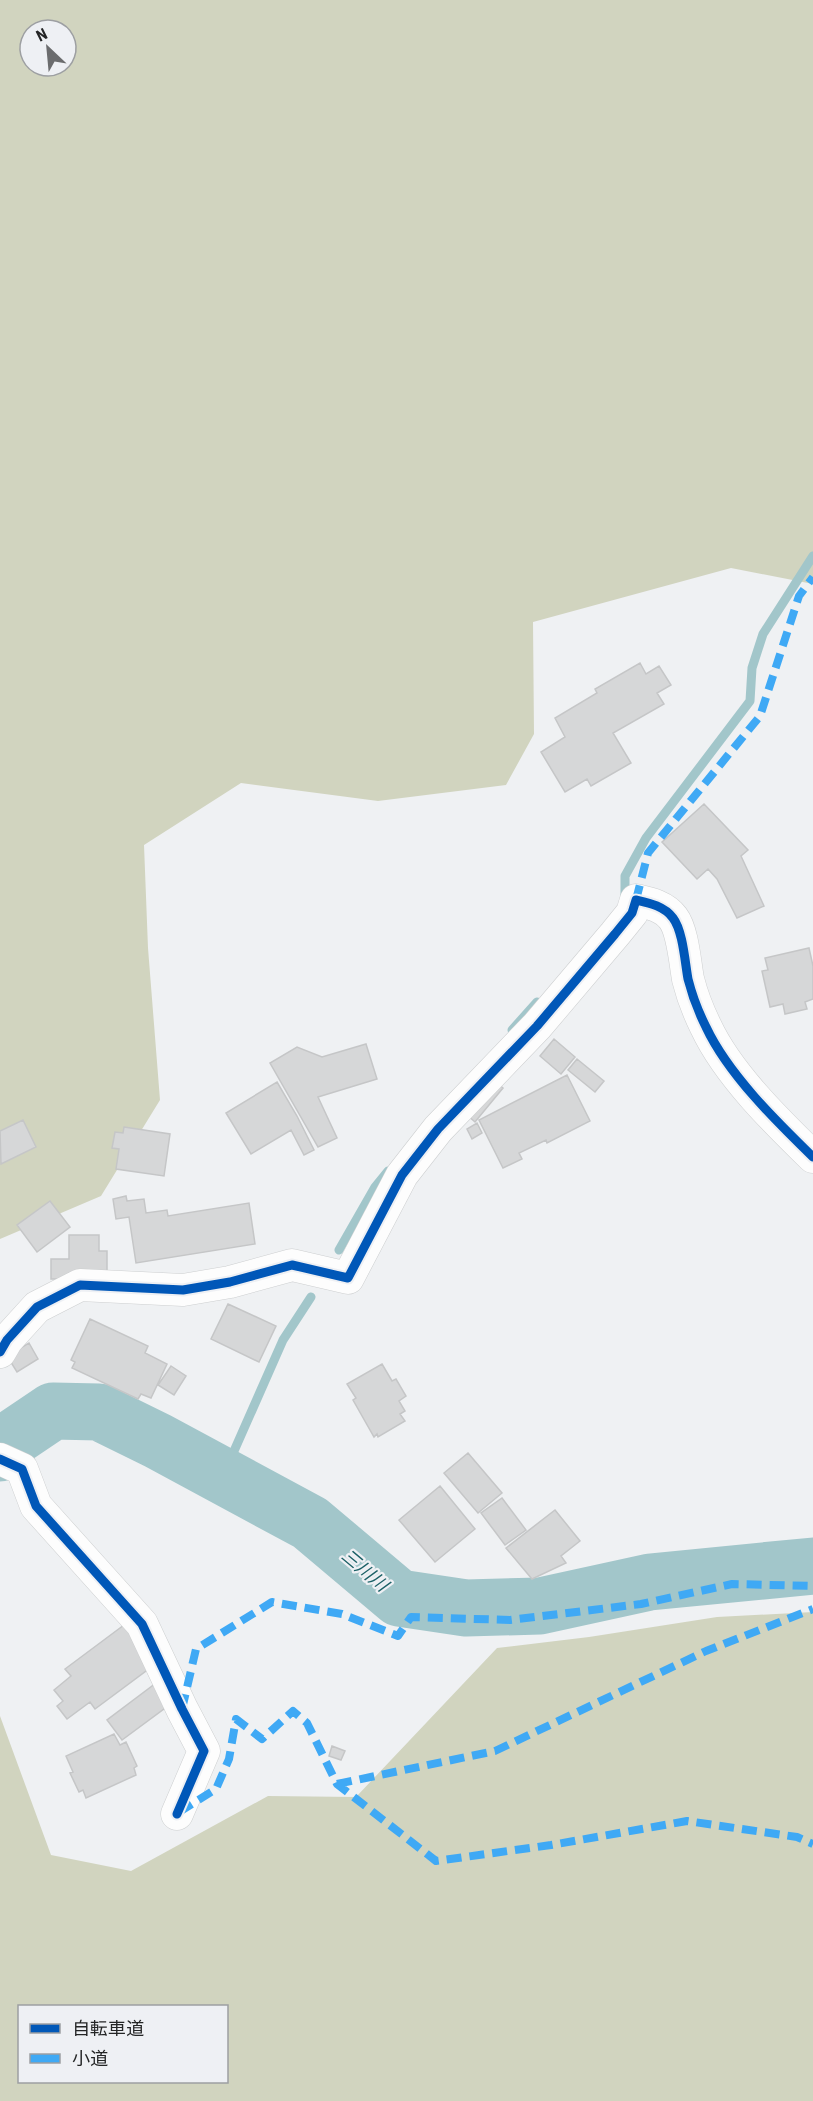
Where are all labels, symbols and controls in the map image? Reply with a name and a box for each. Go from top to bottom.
north arrow [18,18,78,78]
text: N [33,24,50,46]
water label: 三川川 [338,1545,394,1597]
legend [18,2005,228,2083]
text: 自転車道 [72,2018,144,2039]
text: 小道 [72,2048,108,2069]

